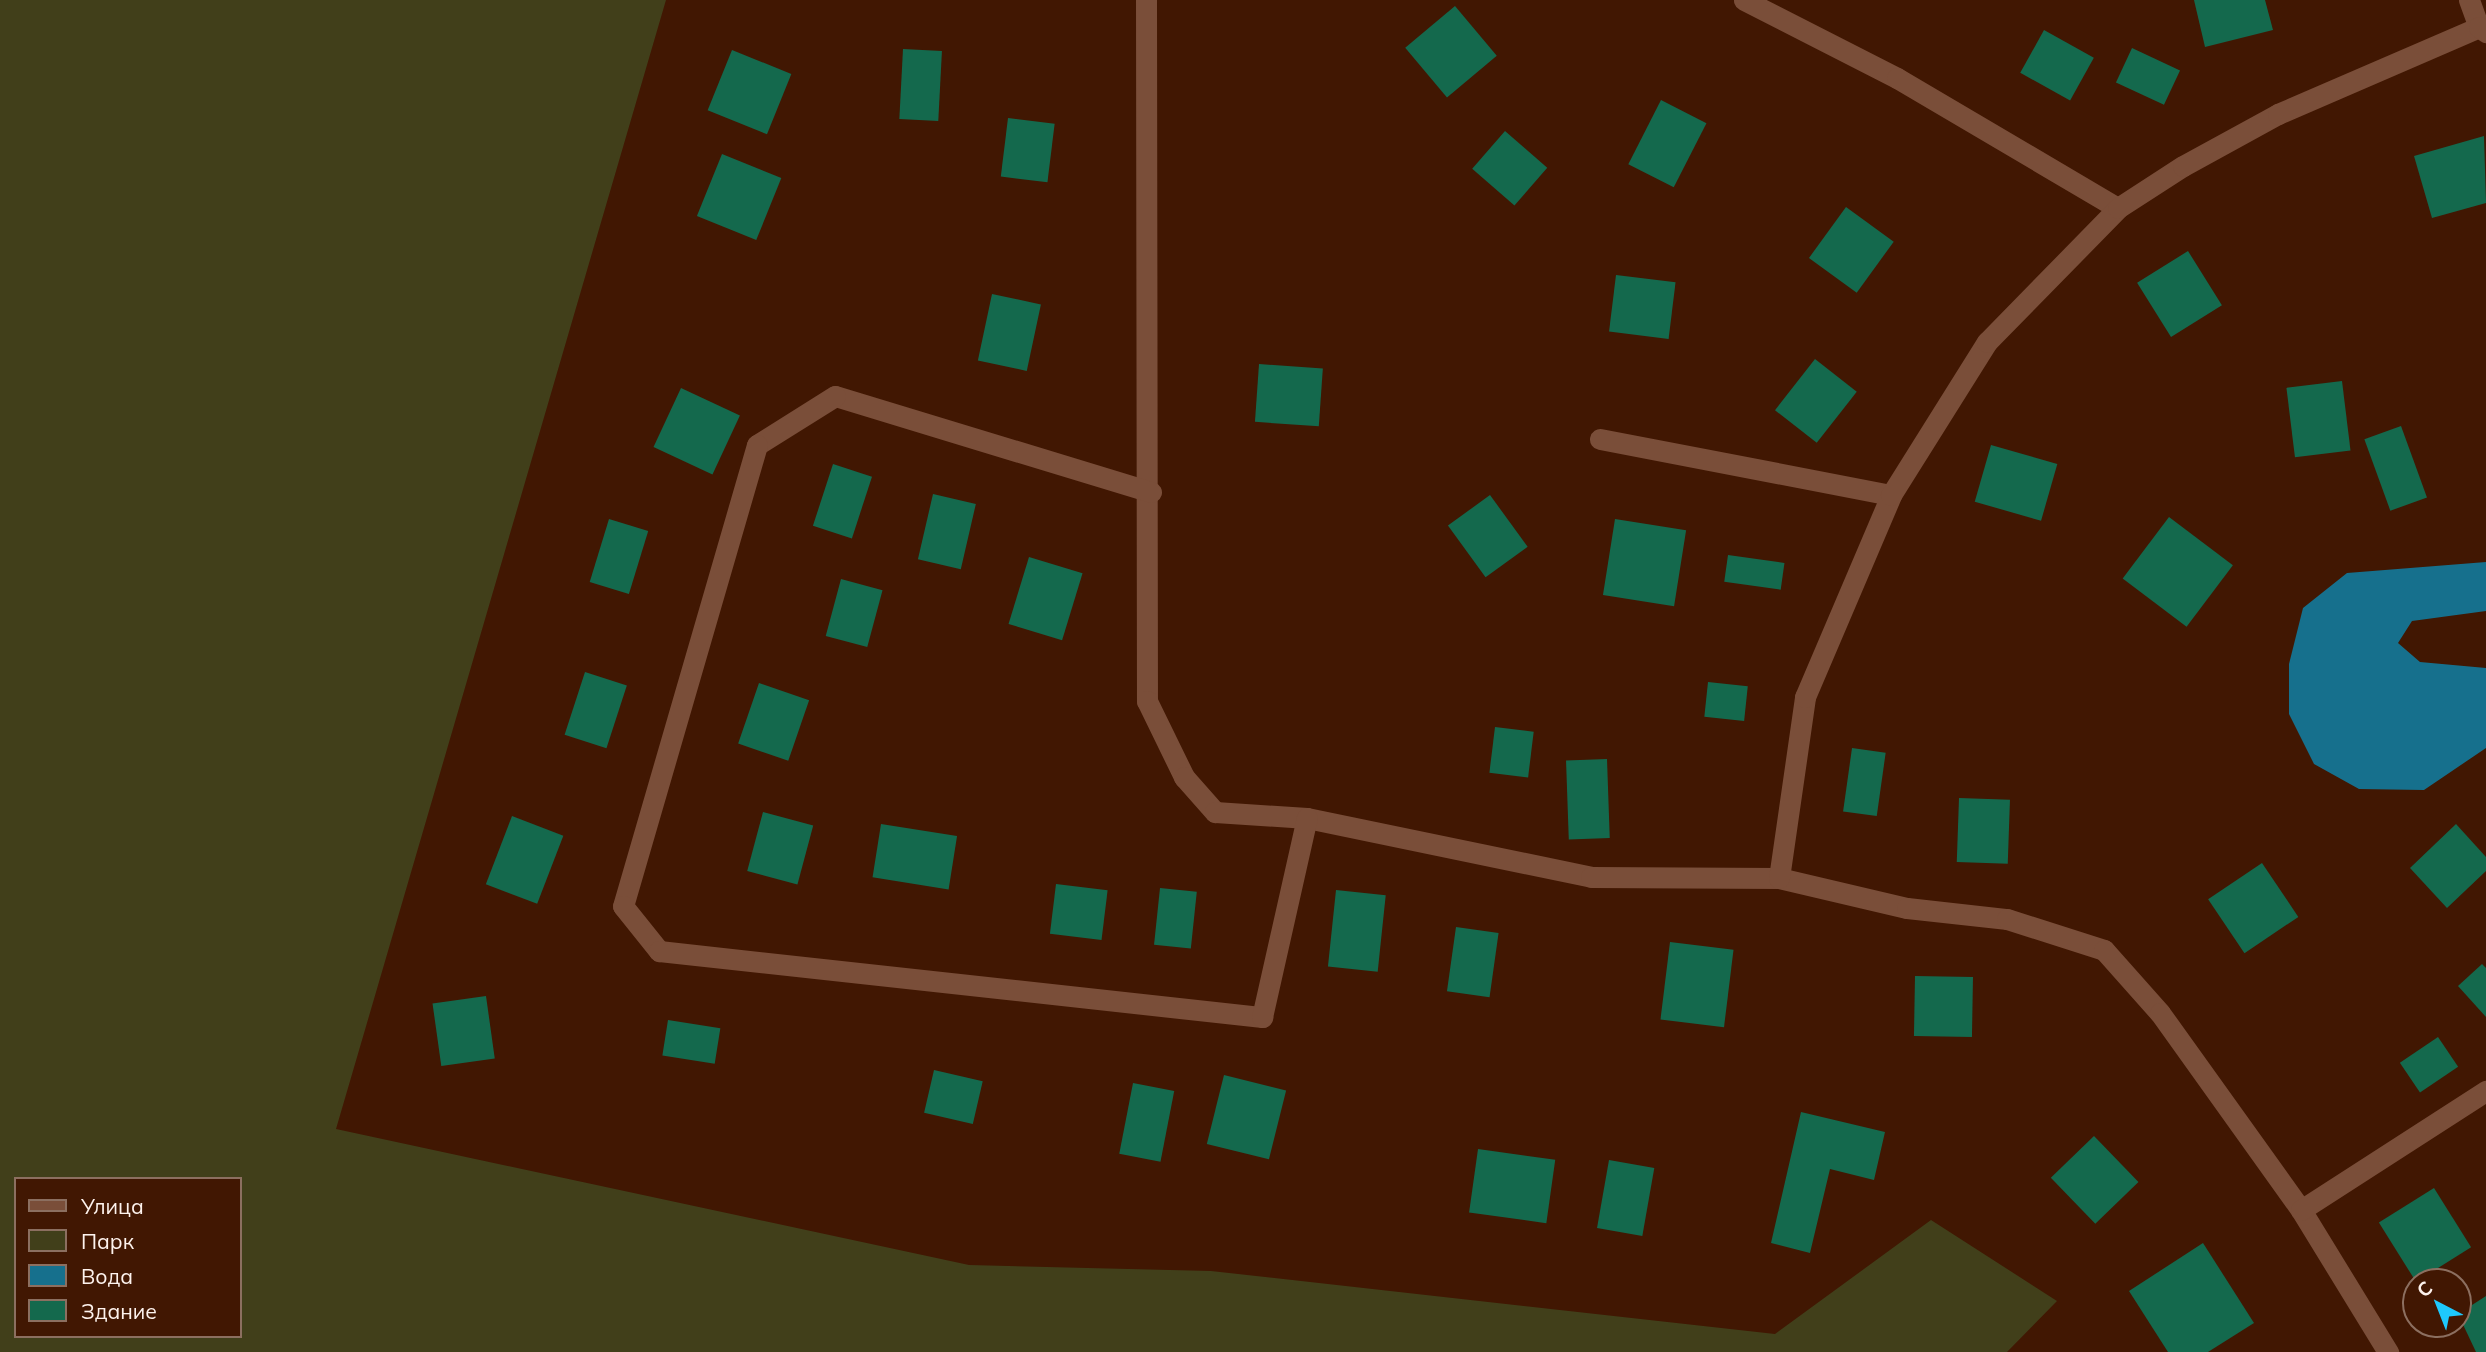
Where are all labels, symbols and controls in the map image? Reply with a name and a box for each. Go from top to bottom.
legend [14,1177,242,1338]
text: Улица [81,1193,144,1219]
text: Парк [81,1228,134,1254]
text: Вода [81,1263,133,1289]
north arrow [2402,1268,2472,1338]
text: С [2411,1276,2437,1302]
text: Здание [81,1298,157,1324]

